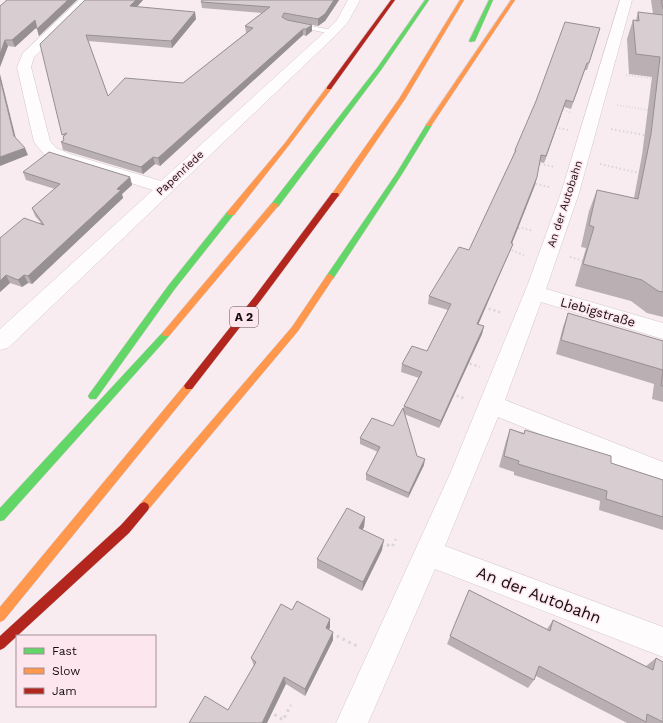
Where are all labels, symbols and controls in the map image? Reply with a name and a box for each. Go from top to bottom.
street label: Papenriede [154,148,206,198]
street label: An der Autobahn [545,159,585,249]
street label: Liebigstraße [559,294,637,330]
road number: A 2 [230,307,258,327]
street label: An der Autobahn [474,563,604,627]
legend [16,635,156,707]
text: Fast [52,644,77,658]
text: Slow [52,664,80,678]
text: Jam [52,684,77,698]

